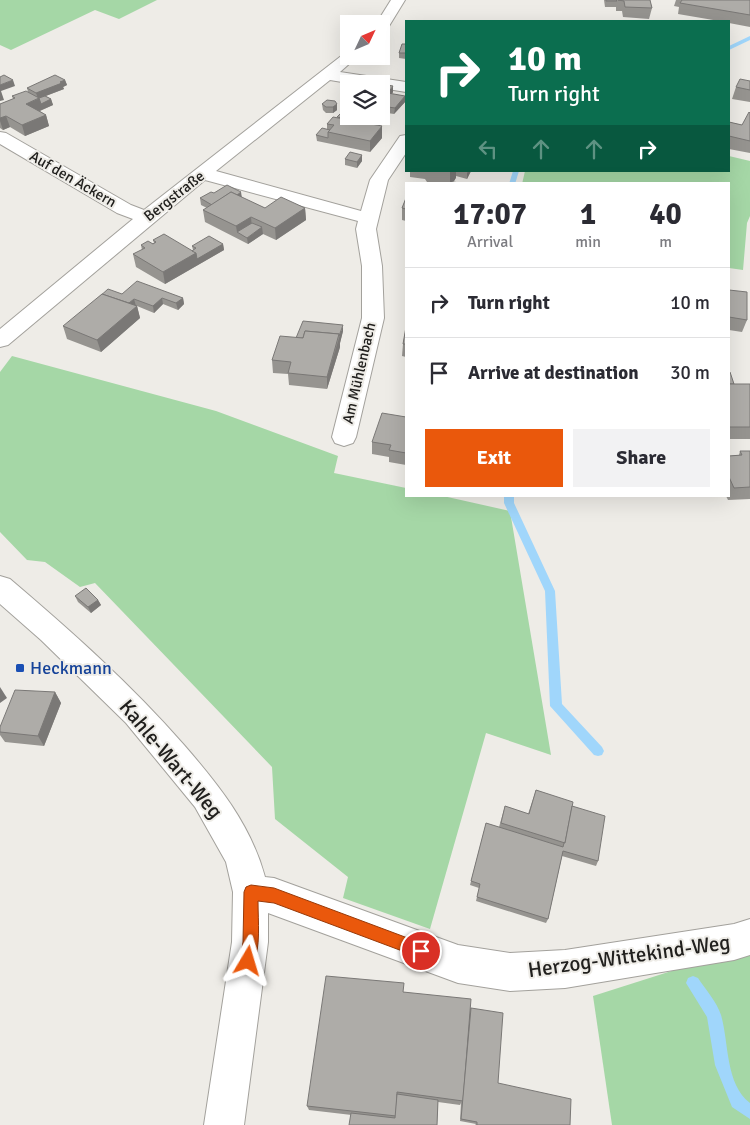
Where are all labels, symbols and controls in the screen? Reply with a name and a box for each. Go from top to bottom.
north arrow [340,15,390,65]
map controls [340,15,390,125]
text: 10 m [508,37,582,80]
icon: right [425,40,490,105]
button: layers [340,75,390,125]
text: Turn right [508,80,600,107]
icon: left [474,135,502,163]
icon: ahead [527,135,555,163]
icon: ahead [580,135,608,163]
icon: right [633,135,661,163]
street label: Auf den Äckern [26,147,120,211]
street label: Bergstraße [140,167,208,225]
text: 17:07 [453,196,527,233]
text: 1 [580,196,596,233]
text: 40 [649,196,682,233]
text: Arrival [467,232,513,252]
text: min [575,232,601,252]
text: m [659,232,672,252]
icon: right [425,289,453,317]
text: Turn right [468,291,550,315]
text: 10 m [670,291,710,315]
street label: Am Mühlenbach [339,321,379,425]
icon: arrive [425,359,453,387]
text: Arrive at destination [468,361,639,385]
text: 30 m [670,361,710,385]
button: Exit [425,429,563,487]
button: Share [573,429,710,487]
place label: Heckmann [30,657,112,679]
marker: Heckmann [14,662,26,674]
street label: Kahle-Wart-Weg [114,694,228,824]
street label: Herzog-Wittekind-Weg [526,929,732,983]
pin [400,930,442,972]
position arrow [221,934,273,986]
icon: arrive [407,937,435,965]

